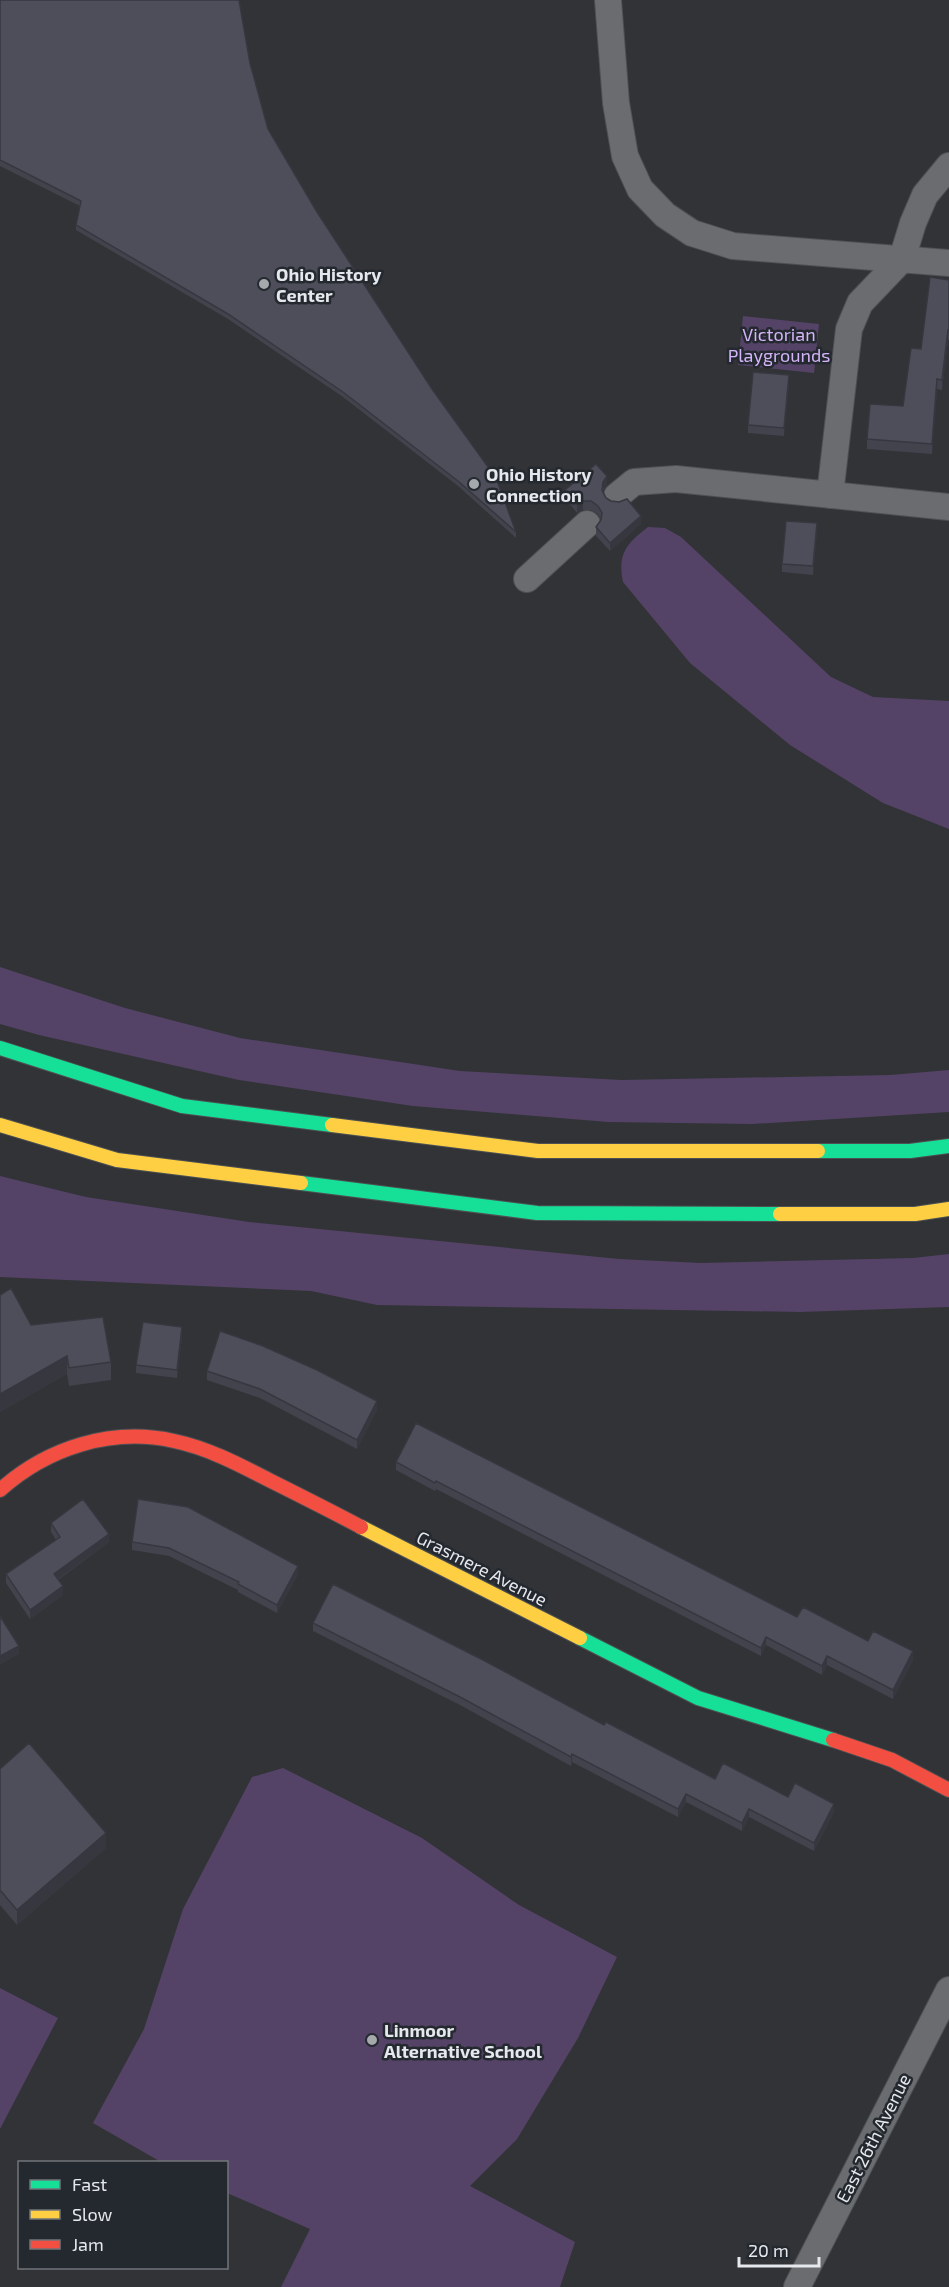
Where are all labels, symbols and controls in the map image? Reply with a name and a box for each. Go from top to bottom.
place label: Ohio History Center [276,263,382,306]
marker: Ohio History Center [257,277,271,291]
park label: Victorian Playgrounds [728,323,830,366]
place label: Ohio History Connection [486,463,592,506]
marker: Ohio History Connection [467,477,481,491]
street label: Grasmere Avenue [413,1526,551,1610]
place label: Linmoor Alternative School [384,2019,542,2062]
marker: Linmoor Alternative School [365,2033,379,2047]
street label: East 26th Avenue [831,2070,915,2206]
legend [18,2161,228,2269]
text: Fast [72,2173,107,2195]
text: Slow [72,2203,113,2225]
scale bar [739,2230,818,2268]
text: Jam [72,2233,104,2255]
text: 20 m [748,2239,789,2261]

